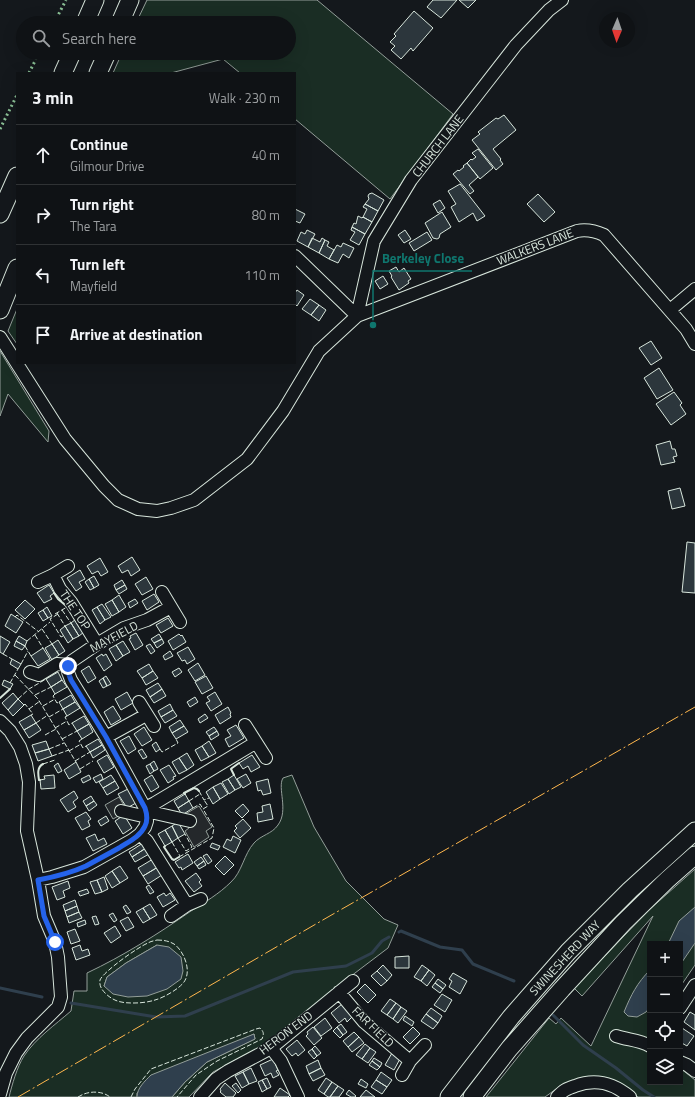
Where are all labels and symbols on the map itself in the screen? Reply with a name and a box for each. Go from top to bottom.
north arrow [599,12,635,48]
street label: CHURCH LANE [407,110,468,181]
street label: WALKERS LANE [494,223,576,270]
callout: Berkeley Close [373,246,472,271]
text: Berkeley Close [382,248,464,268]
street label: THE TOP [55,586,96,634]
street label: MAYFIELD [86,616,142,657]
route end [59,657,77,675]
street label: SWINESHERD WAY [525,915,605,1000]
route start [46,933,64,951]
street label: FAR FIELD [348,1002,399,1052]
street label: HERON END [255,1006,317,1059]

